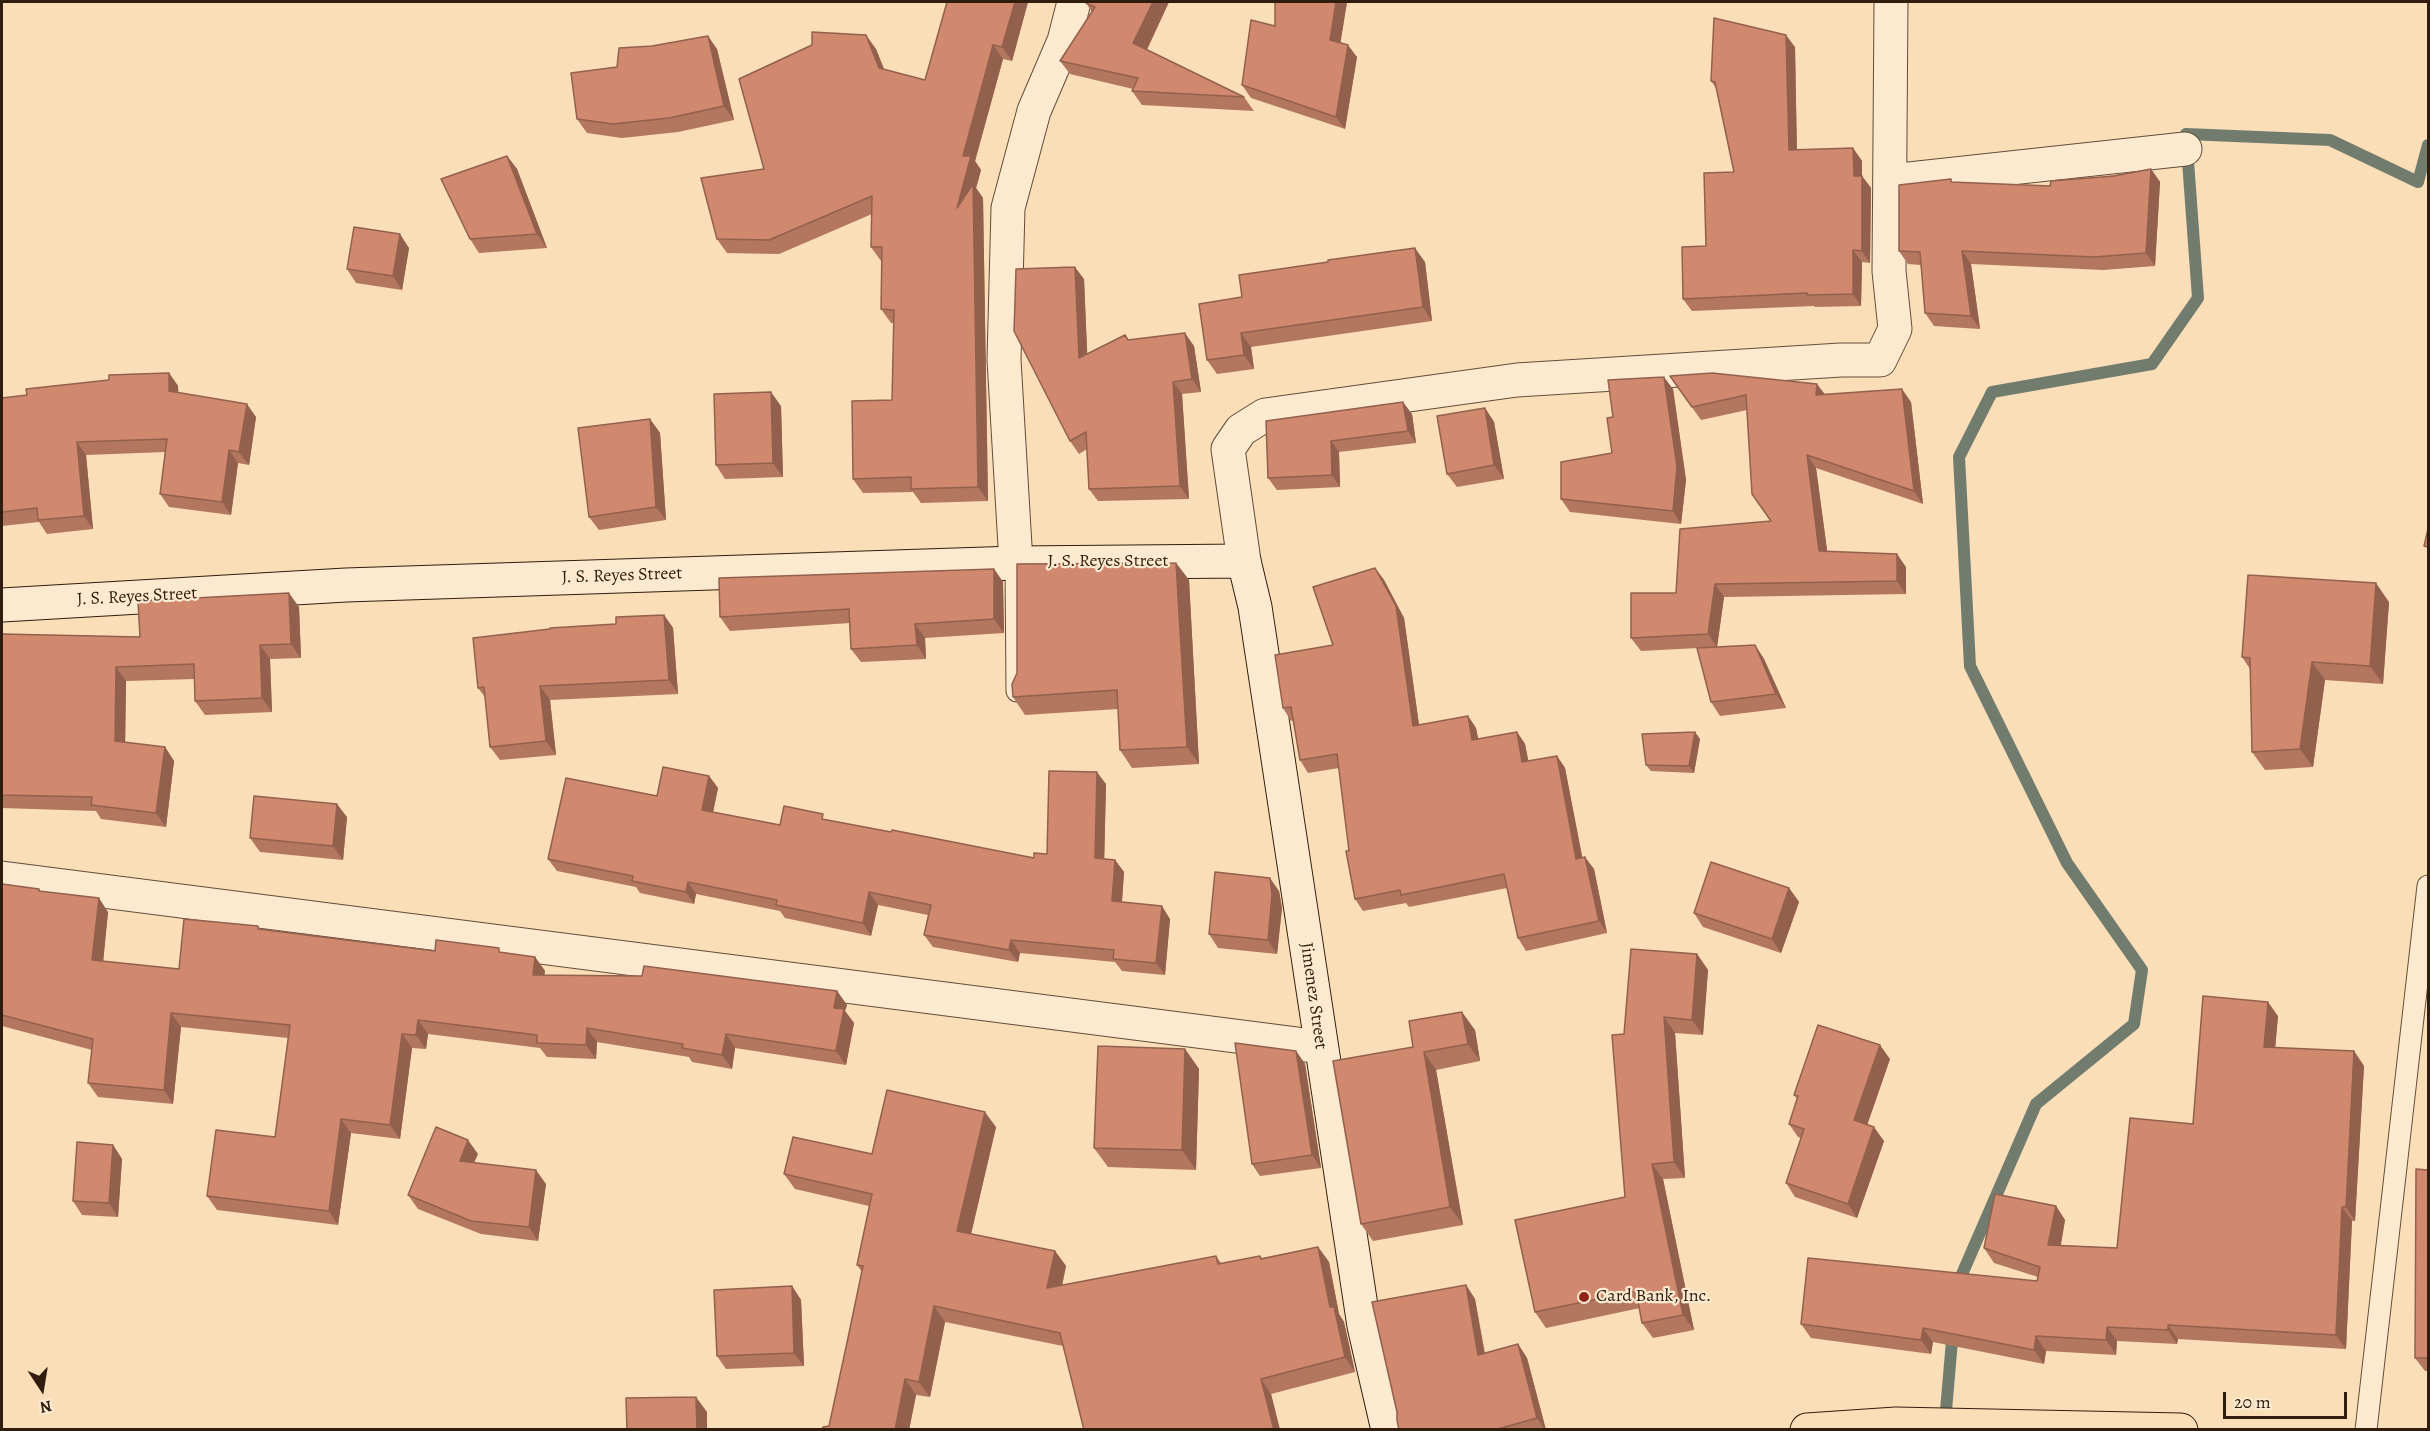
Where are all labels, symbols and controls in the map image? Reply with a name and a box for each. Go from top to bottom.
street label: J. S. Reyes Street [1048,551,1168,573]
street label: J. S. Reyes Street [561,563,683,589]
street label: J. S. Reyes Street [76,583,198,611]
street label: Jimenez Street [1295,941,1331,1051]
place label: Card Bank, Inc. [1596,1286,1711,1308]
marker: Card Bank, Inc. [1577,1290,1591,1304]
north arrow [12,1359,72,1419]
scale bar [2226,1380,2350,1418]
text: 20 m [2234,1390,2271,1414]
text: N [38,1395,54,1419]

